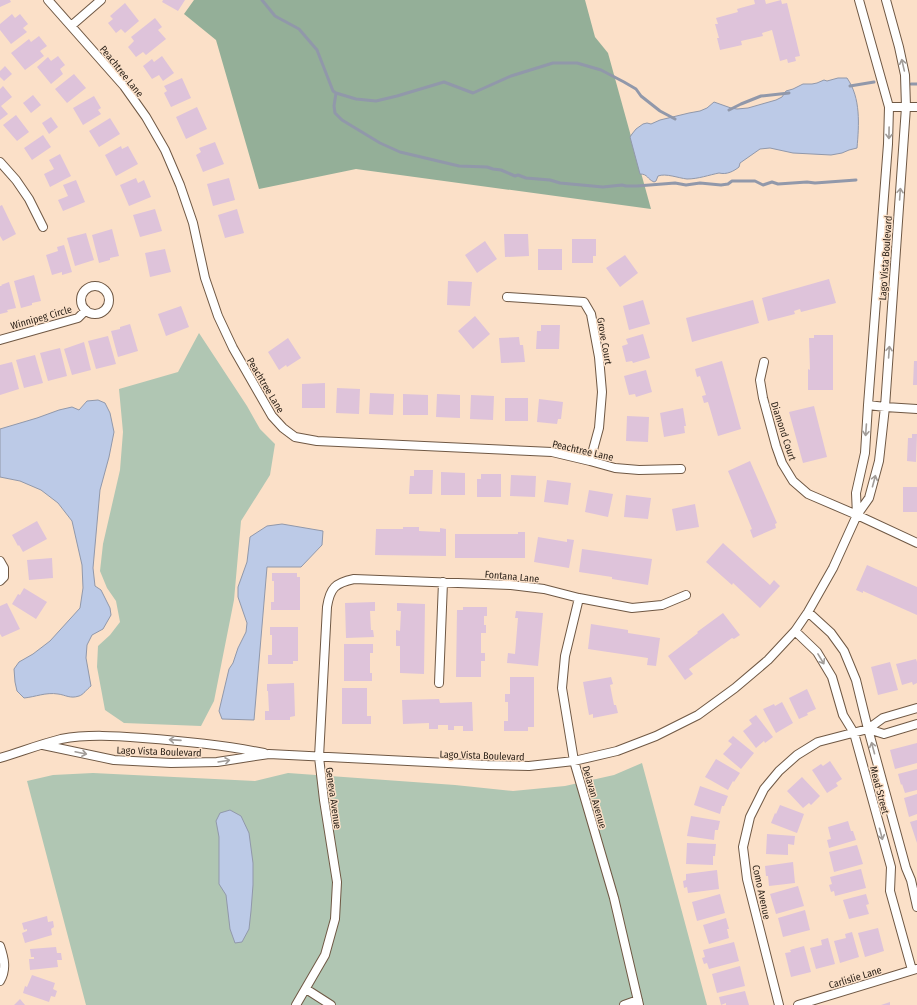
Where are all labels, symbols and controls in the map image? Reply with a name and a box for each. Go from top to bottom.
street label: Peachtree Lane [97,44,146,100]
one-way arrow [898,59,906,72]
one-way arrow [885,126,893,139]
one-way arrow [896,188,904,201]
street label: Lago Vista Boulevard [877,215,895,301]
street label: Winnipeg Circle [9,303,73,332]
street label: Grove Court [594,316,614,367]
one-way arrow [885,346,892,359]
street label: Peachtree Lane [244,356,286,415]
street label: Diamond Court [768,400,798,463]
one-way arrow [863,423,870,436]
street label: Peachtree Lane [551,438,615,464]
one-way arrow [871,474,878,487]
street label: Fontana Lane [484,569,540,585]
one-way arrow [818,653,826,665]
one-way arrow [169,737,182,744]
one-way arrow [869,742,877,755]
street label: Lago Vista Boulevard [116,745,202,759]
street label: Lago Vista Boulevard [439,749,525,763]
one-way arrow [74,750,87,758]
one-way arrow [217,757,230,765]
street label: Delavan Avenue [579,764,609,830]
street label: Mead Street [867,765,891,816]
street label: Geneva Avenue [323,766,343,830]
one-way arrow [878,827,886,840]
street label: Como Avenue [749,864,773,921]
street label: Carlislie Lane [827,964,883,992]

